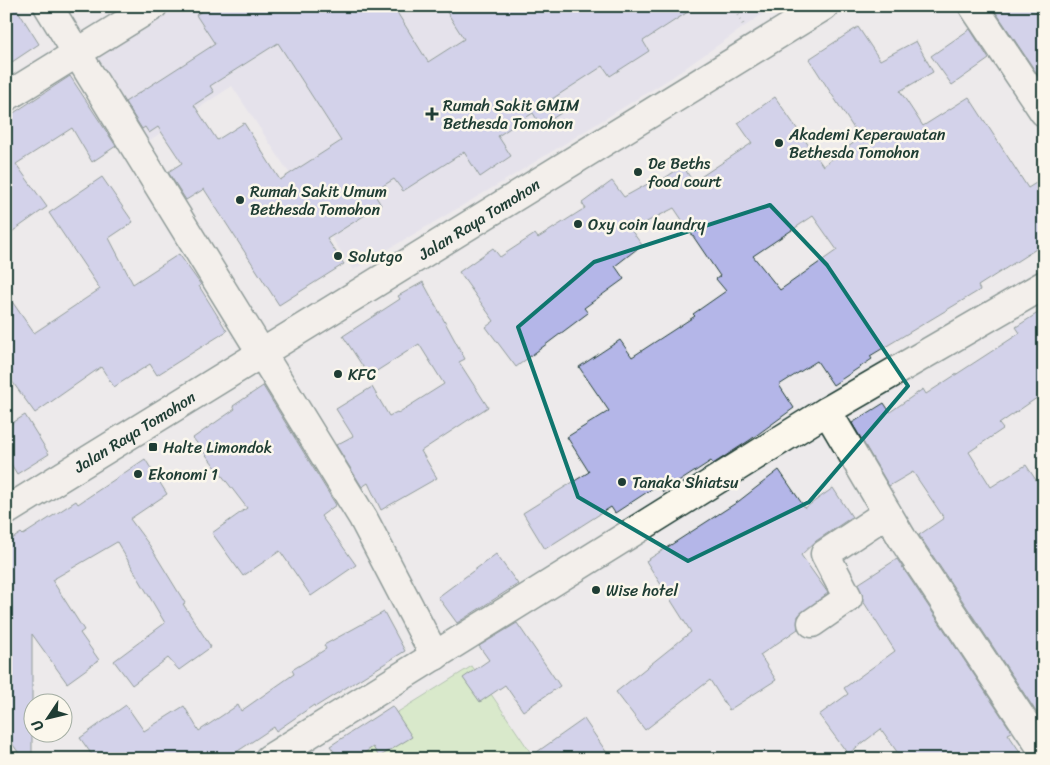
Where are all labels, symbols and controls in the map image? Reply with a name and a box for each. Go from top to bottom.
place label: Rumah Sakit GMIM Bethesda Tomohon [443,91,580,138]
marker: Rumah Sakit GMIM Bethesda Tomohon [425,107,439,121]
place label: Akademi Keperawatan Bethesda Tomohon [788,120,946,167]
marker: Akademi Keperawatan Bethesda Tomohon [773,137,785,149]
place label: De Beths food court [648,149,722,196]
marker: De Beths food court [632,166,644,178]
street label: Jalan Raya Tomohon [411,170,546,268]
place label: Rumah Sakit Umum Bethesda Tomohon [250,177,387,224]
marker: Rumah Sakit Umum Bethesda Tomohon [234,194,246,206]
place label: Oxy coin laundry [588,210,706,239]
marker: Oxy coin laundry [572,218,584,230]
place label: Solutgo [348,242,402,271]
marker: Solutgo [332,250,344,262]
place label: KFC [348,360,376,389]
marker: KFC [332,368,344,380]
street label: Jalan Raya Tomohon [67,383,202,481]
place label: Halte Limondok [163,433,272,462]
marker: Halte Limondok [147,441,159,453]
place label: Ekonomi 1 [148,460,218,489]
marker: Ekonomi 1 [132,468,144,480]
place label: Tanaka Shiatsu [632,468,739,497]
marker: Tanaka Shiatsu [616,476,628,488]
place label: Wise hotel [606,576,678,605]
marker: Wise hotel [590,584,602,596]
north arrow [22,692,72,742]
text: U [24,714,51,736]

